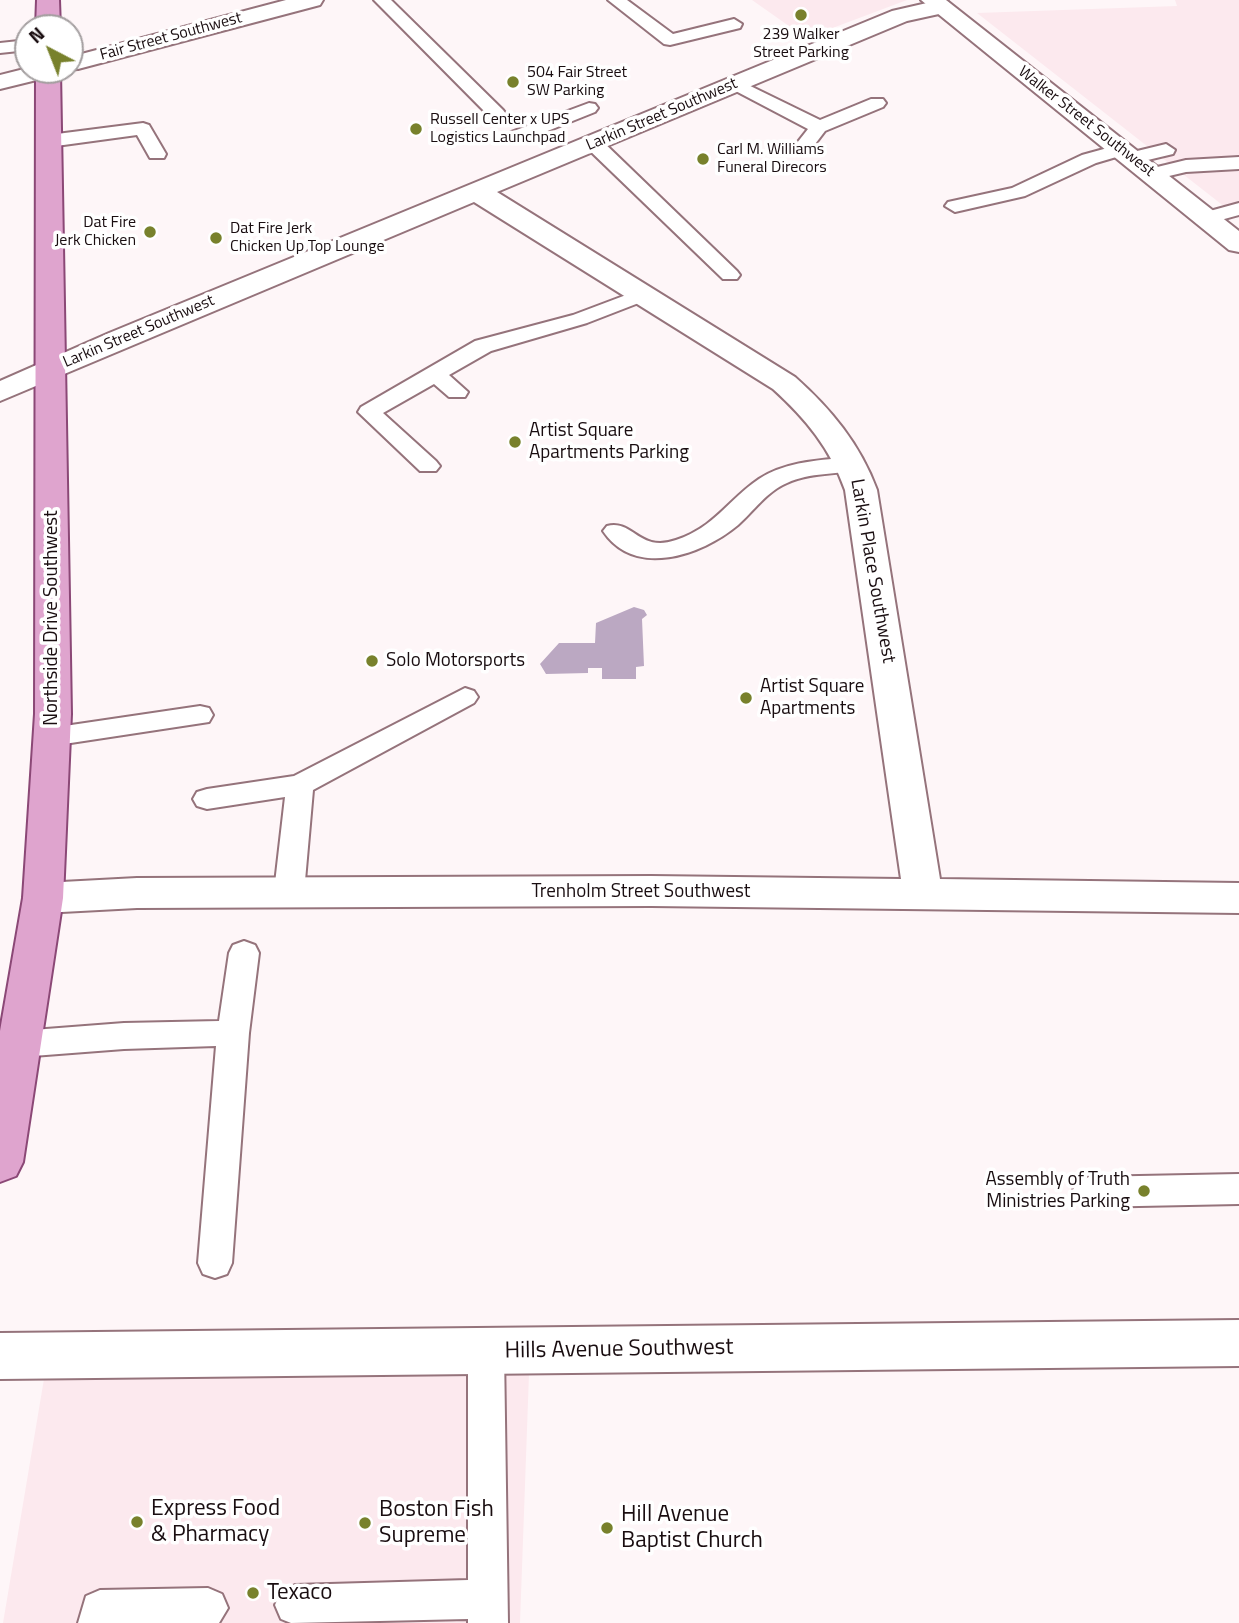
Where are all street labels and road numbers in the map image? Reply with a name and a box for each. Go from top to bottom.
street label: Fair Street Southwest [98,9,244,65]
street label: Walker Street Southwest [1014,63,1158,181]
street label: Larkin Street Southwest [584,74,740,156]
street label: Larkin Street Southwest [61,291,217,373]
street label: Larkin Place Southwest [845,477,899,665]
street label: Northside Drive Southwest [41,510,63,726]
street label: Trenholm Street Southwest [531,881,751,903]
street label: Hills Avenue Southwest [504,1334,734,1366]

